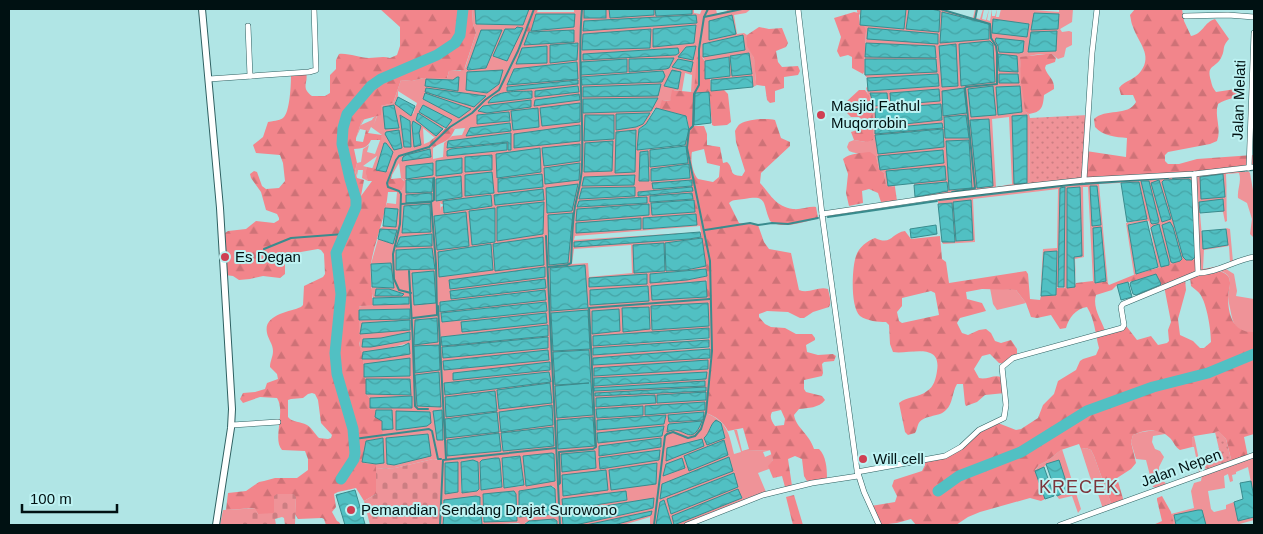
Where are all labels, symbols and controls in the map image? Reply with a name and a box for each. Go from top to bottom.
street label: Jalan Melati [1229,60,1248,140]
place label: Masjid Fathul Muqorrobin [831,97,920,131]
marker: Masjid Fathul Muqorrobin [815,109,827,121]
place label: Es Degan [235,248,301,265]
marker: Es Degan [219,251,231,263]
street label: Jalan Nepen [1138,445,1223,490]
place label: Will cell [873,450,924,467]
marker: Will cell [857,453,869,465]
district label: KRECEK [1039,477,1119,497]
scale bar [22,482,118,514]
text: 100 m [30,490,72,507]
place label: Pemandian Sendang Drajat Surowono [361,501,617,518]
marker: Pemandian Sendang Drajat Surowono [345,504,357,516]

